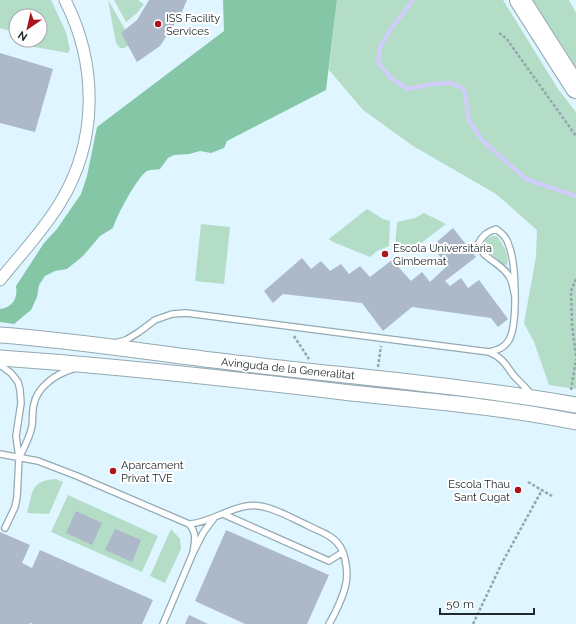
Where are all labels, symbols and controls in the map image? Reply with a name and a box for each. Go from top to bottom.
north arrow [8,8,48,48]
place label: ISS Facility Services [166,12,220,38]
marker: ISS Facility Services [153,19,163,29]
text: N [16,28,30,44]
place label: Escola Universitària Gimbernat [393,242,492,268]
marker: Escola Universitària Gimbernat [380,249,390,259]
street label: Avinguda de la Generalitat [221,356,356,383]
place label: Aparcament Privat TVE [121,459,184,485]
marker: Aparcament Privat TVE [108,466,118,476]
place label: Escola Thau Sant Cugat [448,478,510,504]
marker: Escola Thau Sant Cugat [513,485,523,495]
scale bar [440,590,534,616]
text: 50 m [446,597,474,611]

